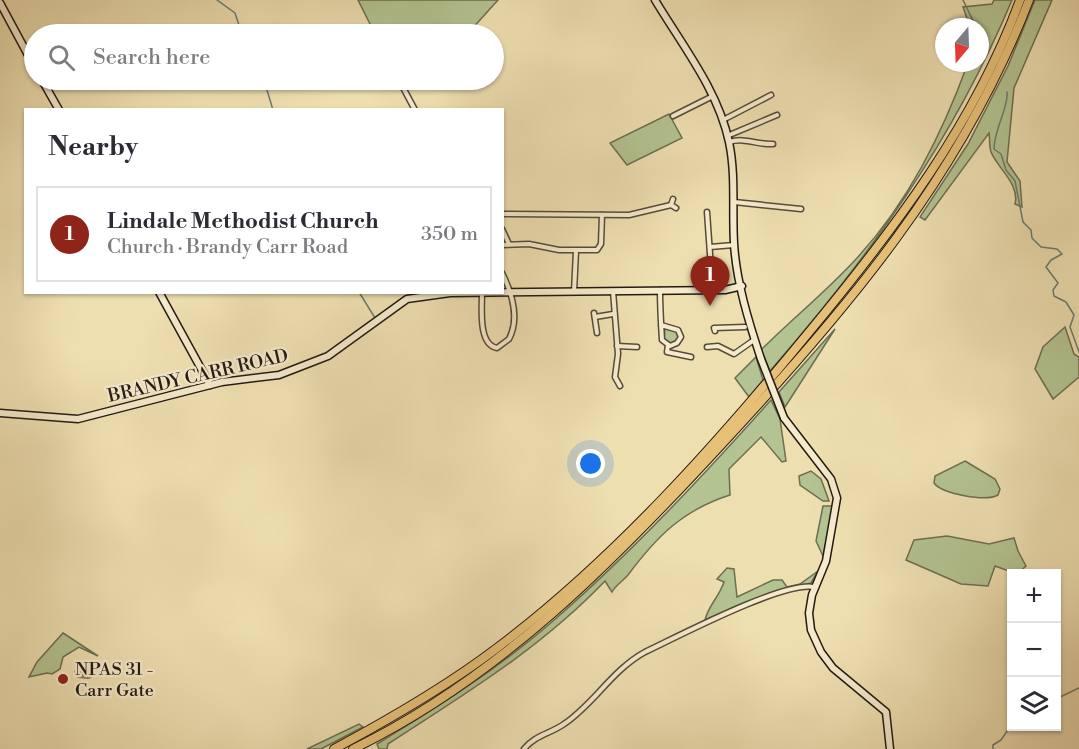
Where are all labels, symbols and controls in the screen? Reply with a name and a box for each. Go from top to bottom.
north arrow [935,18,989,72]
search box [24,24,504,90]
icon: search [45,41,78,74]
text: Search here [93,44,210,71]
text: Nearby [48,131,138,163]
text: Lindale Methodist Church [107,208,379,235]
text: 1 [65,222,74,247]
text: 350 m [421,222,478,247]
text: Church · Brandy Carr Road [107,235,348,260]
pin: 1 [690,256,730,306]
street label: BRANDY CARR ROAD [105,344,290,408]
your location [576,449,605,478]
map controls [1007,569,1061,731]
button: + [1007,569,1061,623]
button: − [1007,623,1061,677]
place label: NPAS 31 - Carr Gate [75,658,154,702]
marker: NPAS 31 - Carr Gate [56,672,70,686]
button: layers [1007,677,1061,731]

